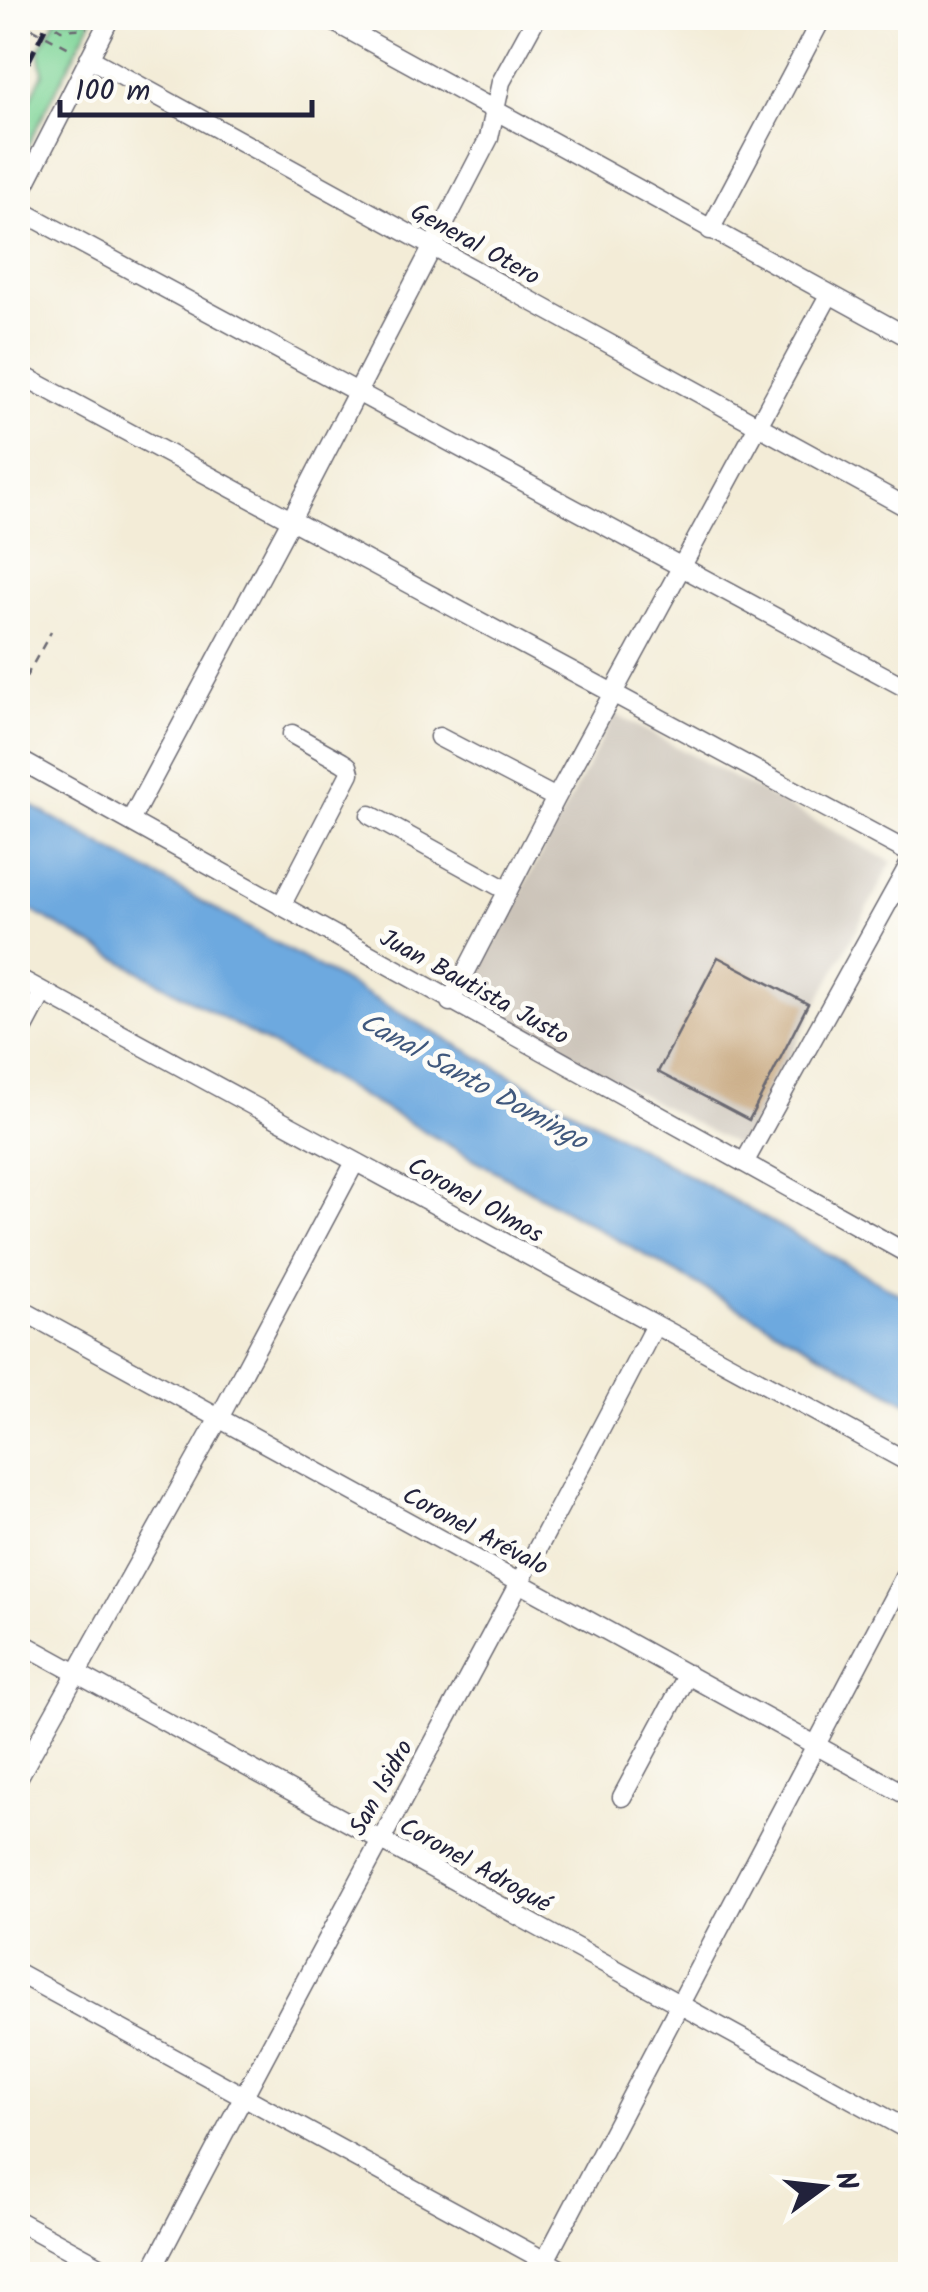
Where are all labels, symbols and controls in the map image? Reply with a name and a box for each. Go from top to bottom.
scale bar [60,55,312,117]
text: 100 m [75,68,150,116]
street label: General Otero [403,193,547,297]
street label: Juan Bautista Justo [372,919,576,1057]
water label: Canal Santo Domingo [351,1001,597,1165]
street label: Coronel Olmos [400,1147,551,1255]
street label: Coronel Arévalo [395,1476,555,1587]
street label: San Isidro [339,1732,425,1843]
street label: Coronel Adrogué [392,1807,559,1925]
north arrow [773,2137,873,2237]
text: N [821,2167,869,2196]

